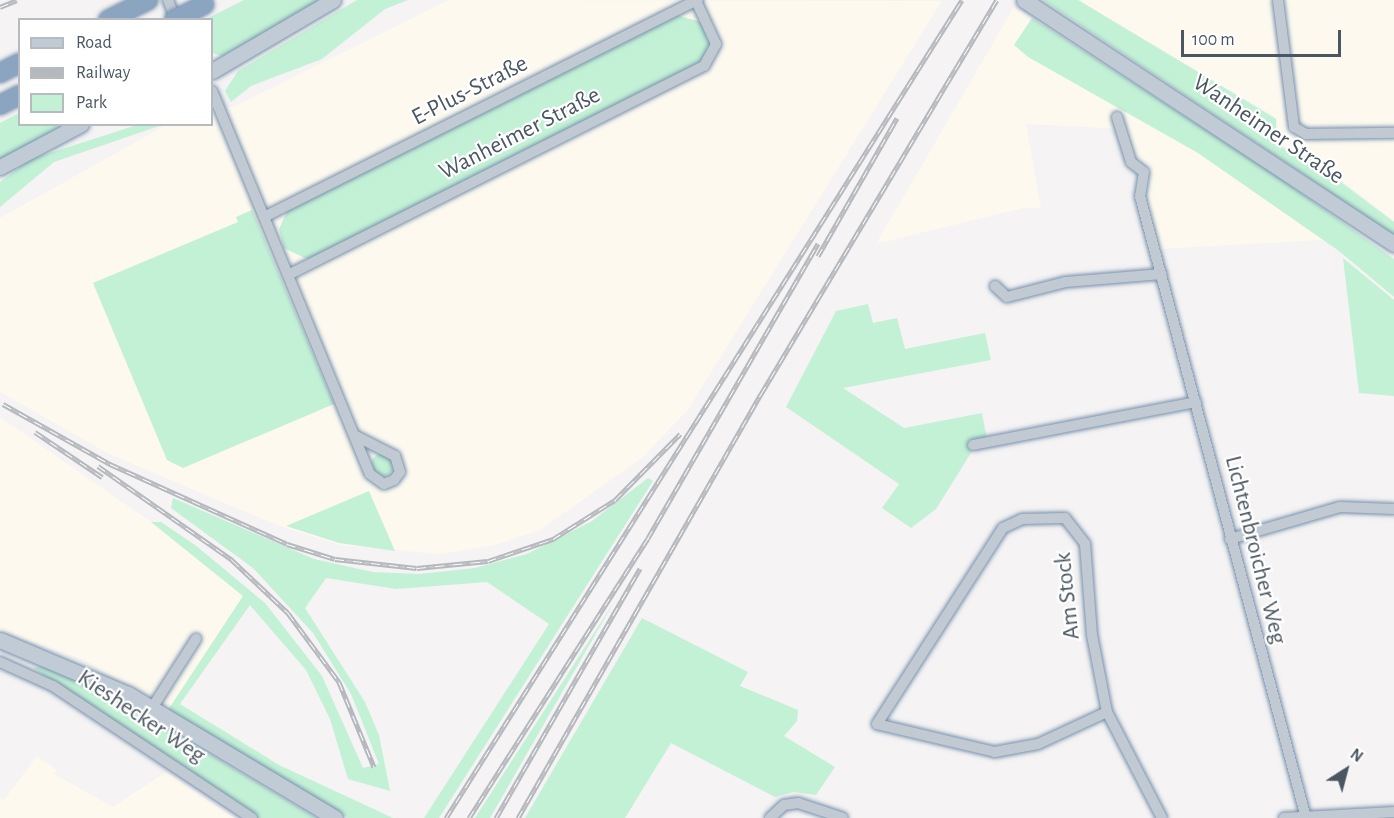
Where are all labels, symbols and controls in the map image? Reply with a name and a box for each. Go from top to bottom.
legend [18,18,213,126]
scale bar [1184,18,1344,56]
text: 100 m [1192,31,1235,49]
text: Road [76,34,112,52]
street label: E-Plus-Straße [407,49,533,133]
text: Railway [76,64,130,82]
street label: Wanheimer Straße [1187,69,1349,191]
street label: Wanheimer Straße [435,81,605,187]
text: Park [76,94,107,112]
street label: Lichtenbroicher Weg [1218,453,1292,647]
street label: Am Stock [1049,551,1087,641]
street label: Kieshecker Weg [72,664,210,770]
north arrow [1316,740,1376,800]
text: N [1347,746,1366,765]

